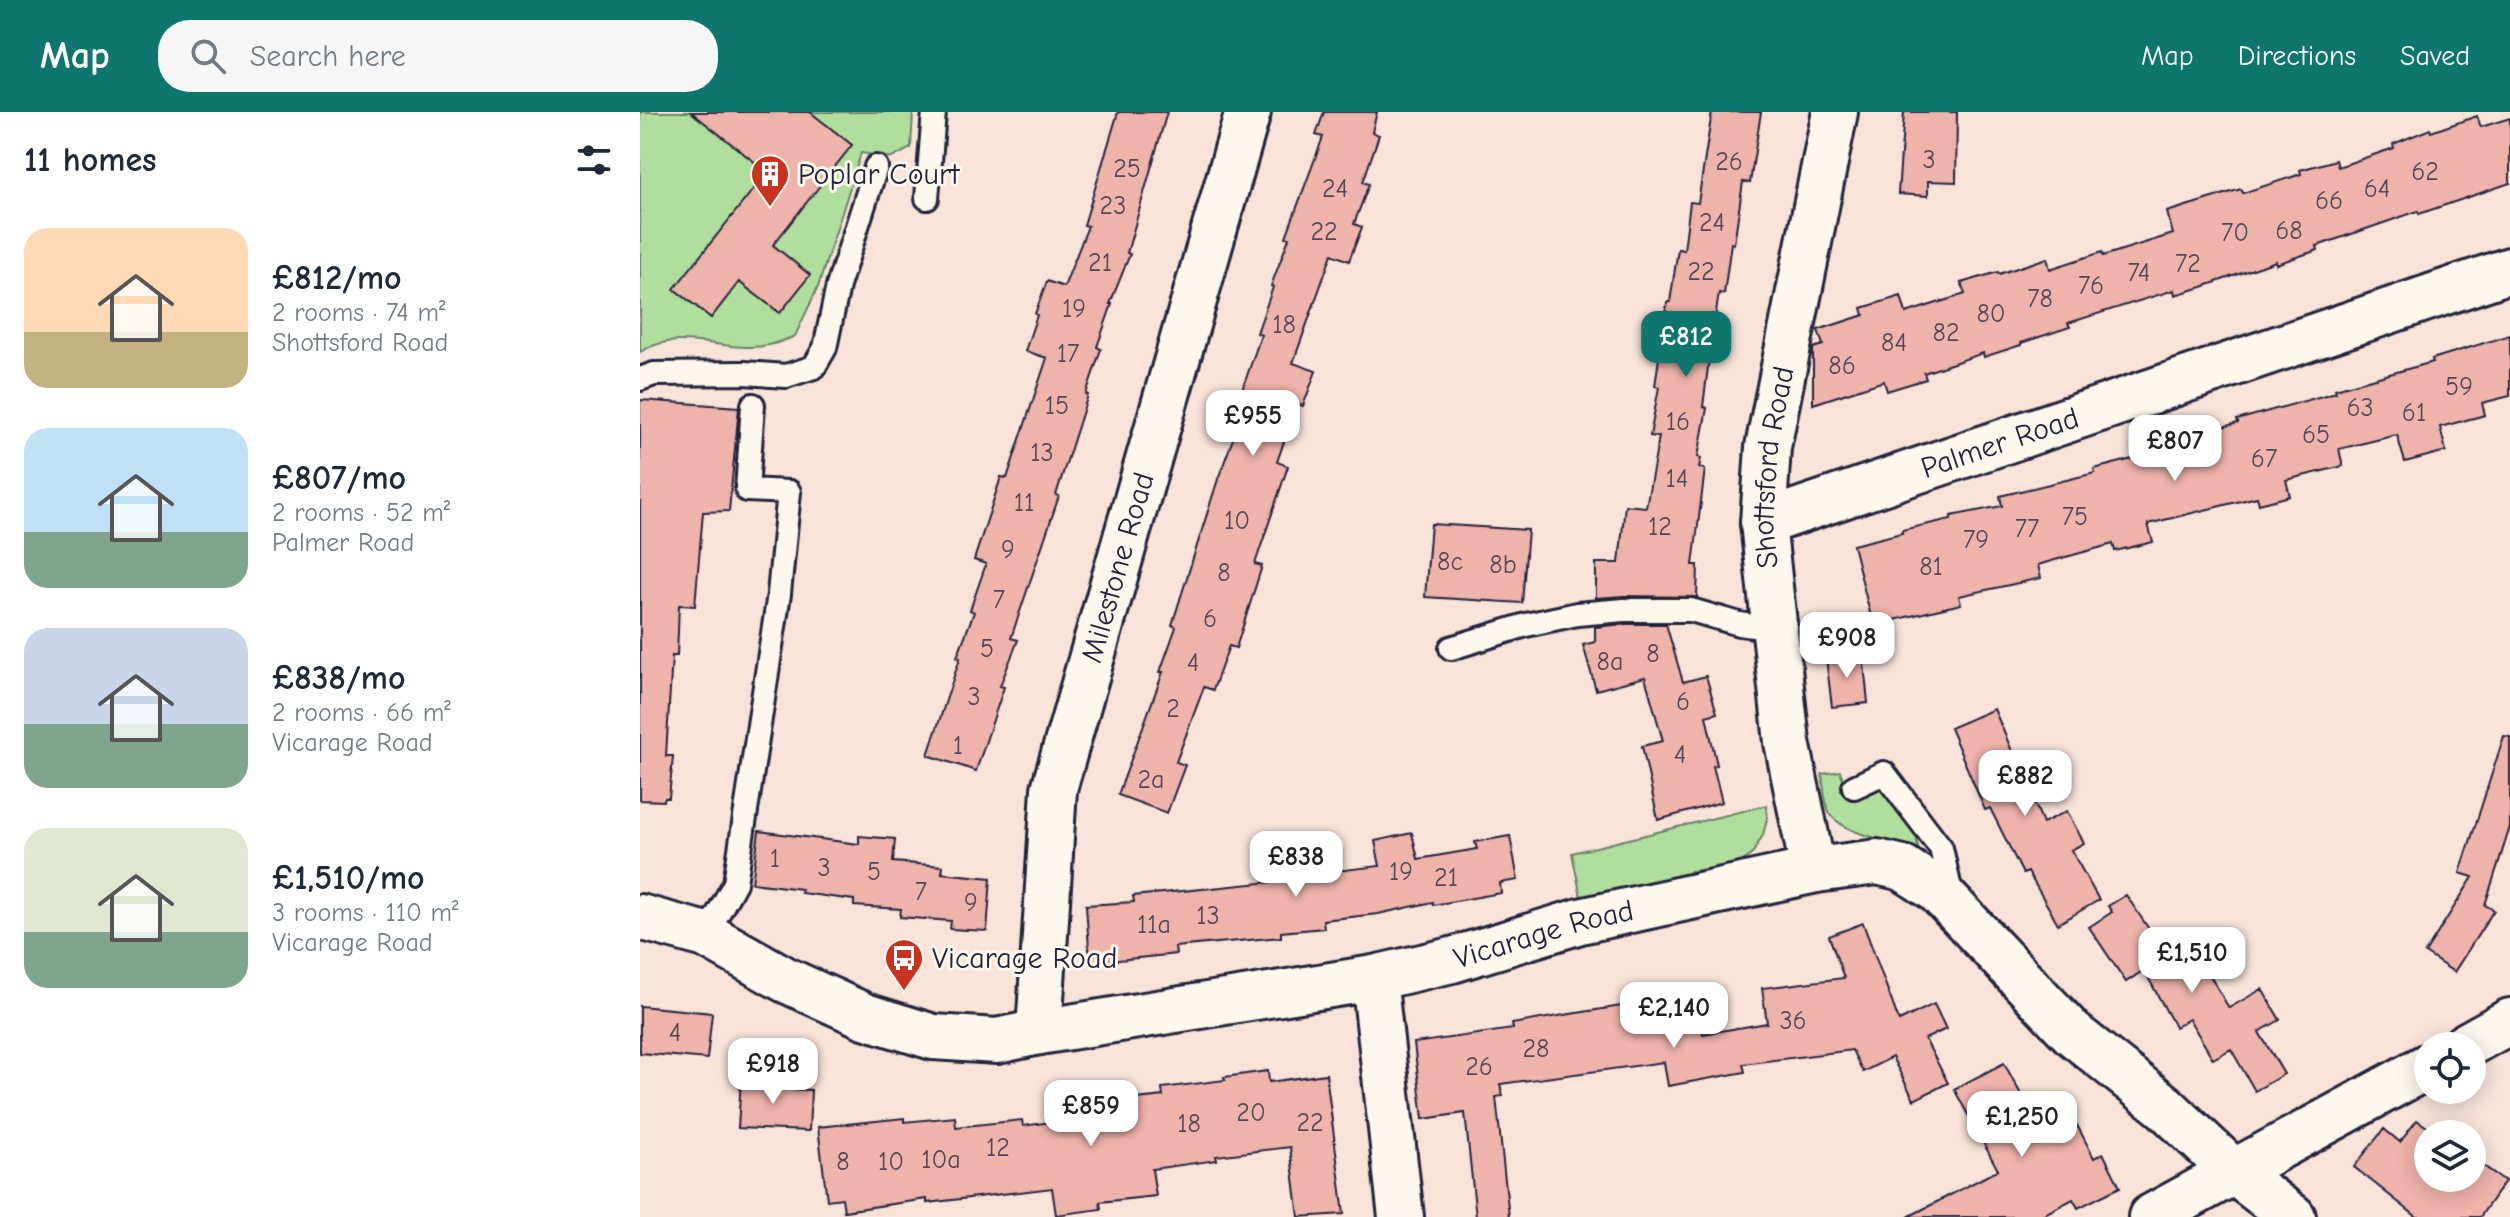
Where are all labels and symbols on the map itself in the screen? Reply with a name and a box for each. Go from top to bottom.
house number: 3 [1922,145,1936,175]
house number: 26 [1715,147,1743,177]
building icon: Poplar Court [749,153,791,208]
house number: 25 [1113,154,1141,184]
place label: Poplar Court [798,157,961,192]
house number: 62 [2411,157,2439,187]
house number: 24 [1322,174,1348,204]
house number: 64 [2364,174,2390,204]
house number: 66 [2315,186,2343,216]
house number: 23 [1100,191,1126,221]
house number: 24 [1699,208,1725,238]
house number: 68 [2275,216,2303,246]
house number: 22 [1310,217,1338,247]
house number: 70 [2221,218,2249,248]
house number: 21 [1088,248,1112,278]
house number: 72 [2175,249,2201,279]
house number: 22 [1687,257,1715,287]
house number: 74 [2128,258,2150,288]
house number: 76 [2078,271,2104,301]
house number: 78 [2027,284,2053,314]
house number: 19 [1062,294,1086,324]
house number: 80 [1976,299,2006,329]
house number: 18 [1272,310,1296,340]
pin: £812 [1639,311,1733,379]
house number: 82 [1933,318,1960,348]
house number: 84 [1881,328,1907,358]
house number: 17 [1057,339,1079,369]
house number: 86 [1828,351,1856,381]
street label: Shottsford Road [1745,363,1801,570]
house number: 59 [2445,372,2473,402]
pin: £955 [1206,390,1300,458]
house number: 15 [1045,391,1069,421]
house number: 63 [2346,393,2374,423]
house number: 61 [2402,398,2426,428]
street label: Palmer Road [1916,400,2083,486]
house number: 16 [1666,407,1690,437]
pin: £807 [2128,415,2222,483]
house number: 65 [2302,420,2330,450]
house number: 13 [1030,438,1054,468]
house number: 67 [2251,444,2277,474]
house number: 14 [1666,464,1688,494]
street label: Milestone Road [1074,468,1161,666]
house number: 11 [1014,488,1034,518]
house number: 75 [2062,502,2088,532]
house number: 10 [1224,506,1250,536]
house number: 12 [1648,512,1672,542]
house number: 77 [2015,514,2039,544]
house number: 79 [1963,525,1989,555]
house number: 9 [1001,535,1015,565]
house number: 8c [1437,547,1463,577]
house number: 8b [1489,550,1517,580]
house number: 81 [1919,552,1943,582]
house number: 8 [1217,558,1231,588]
house number: 7 [993,585,1005,615]
house number: 6 [1203,604,1217,634]
pin: £908 [1800,612,1894,680]
house number: 5 [980,634,994,664]
house number: 8 [1646,639,1660,669]
house number: 8a [1597,647,1623,677]
house number: 4 [1187,648,1199,678]
house number: 3 [967,682,981,712]
house number: 6 [1676,687,1690,717]
house number: 2 [1166,694,1180,724]
house number: 1 [953,731,963,761]
house number: 4 [1674,740,1686,770]
pin: £882 [1978,750,2072,818]
house number: 2a [1137,765,1165,795]
pin: £838 [1249,831,1343,899]
house number: 1 [770,844,780,874]
house number: 3 [817,853,831,883]
house number: 5 [867,857,881,887]
house number: 19 [1389,857,1413,887]
house number: 21 [1434,863,1458,893]
house number: 7 [915,877,927,907]
house number: 9 [964,888,978,918]
street label: Vicarage Road [1449,892,1637,976]
house number: 13 [1196,901,1220,931]
house number: 11a [1137,910,1171,940]
pin: £1,510 [2127,927,2257,995]
bus stop icon: Vicarage Road [883,937,925,992]
place label: Vicarage Road [932,941,1117,976]
pin: £2,140 [1609,982,1739,1050]
house number: 36 [1779,1006,1807,1036]
house number: 4 [669,1018,681,1048]
house number: 28 [1523,1034,1550,1064]
pin: £918 [726,1038,820,1106]
house number: 26 [1465,1052,1493,1082]
pin: £859 [1044,1080,1138,1148]
pin: £1,250 [1957,1091,2087,1159]
house number: 20 [1236,1098,1266,1128]
house number: 22 [1296,1108,1324,1138]
house number: 18 [1177,1109,1201,1139]
house number: 12 [986,1133,1010,1163]
house number: 10a [921,1145,961,1175]
house number: 8 [836,1147,850,1177]
house number: 10 [878,1147,904,1177]

